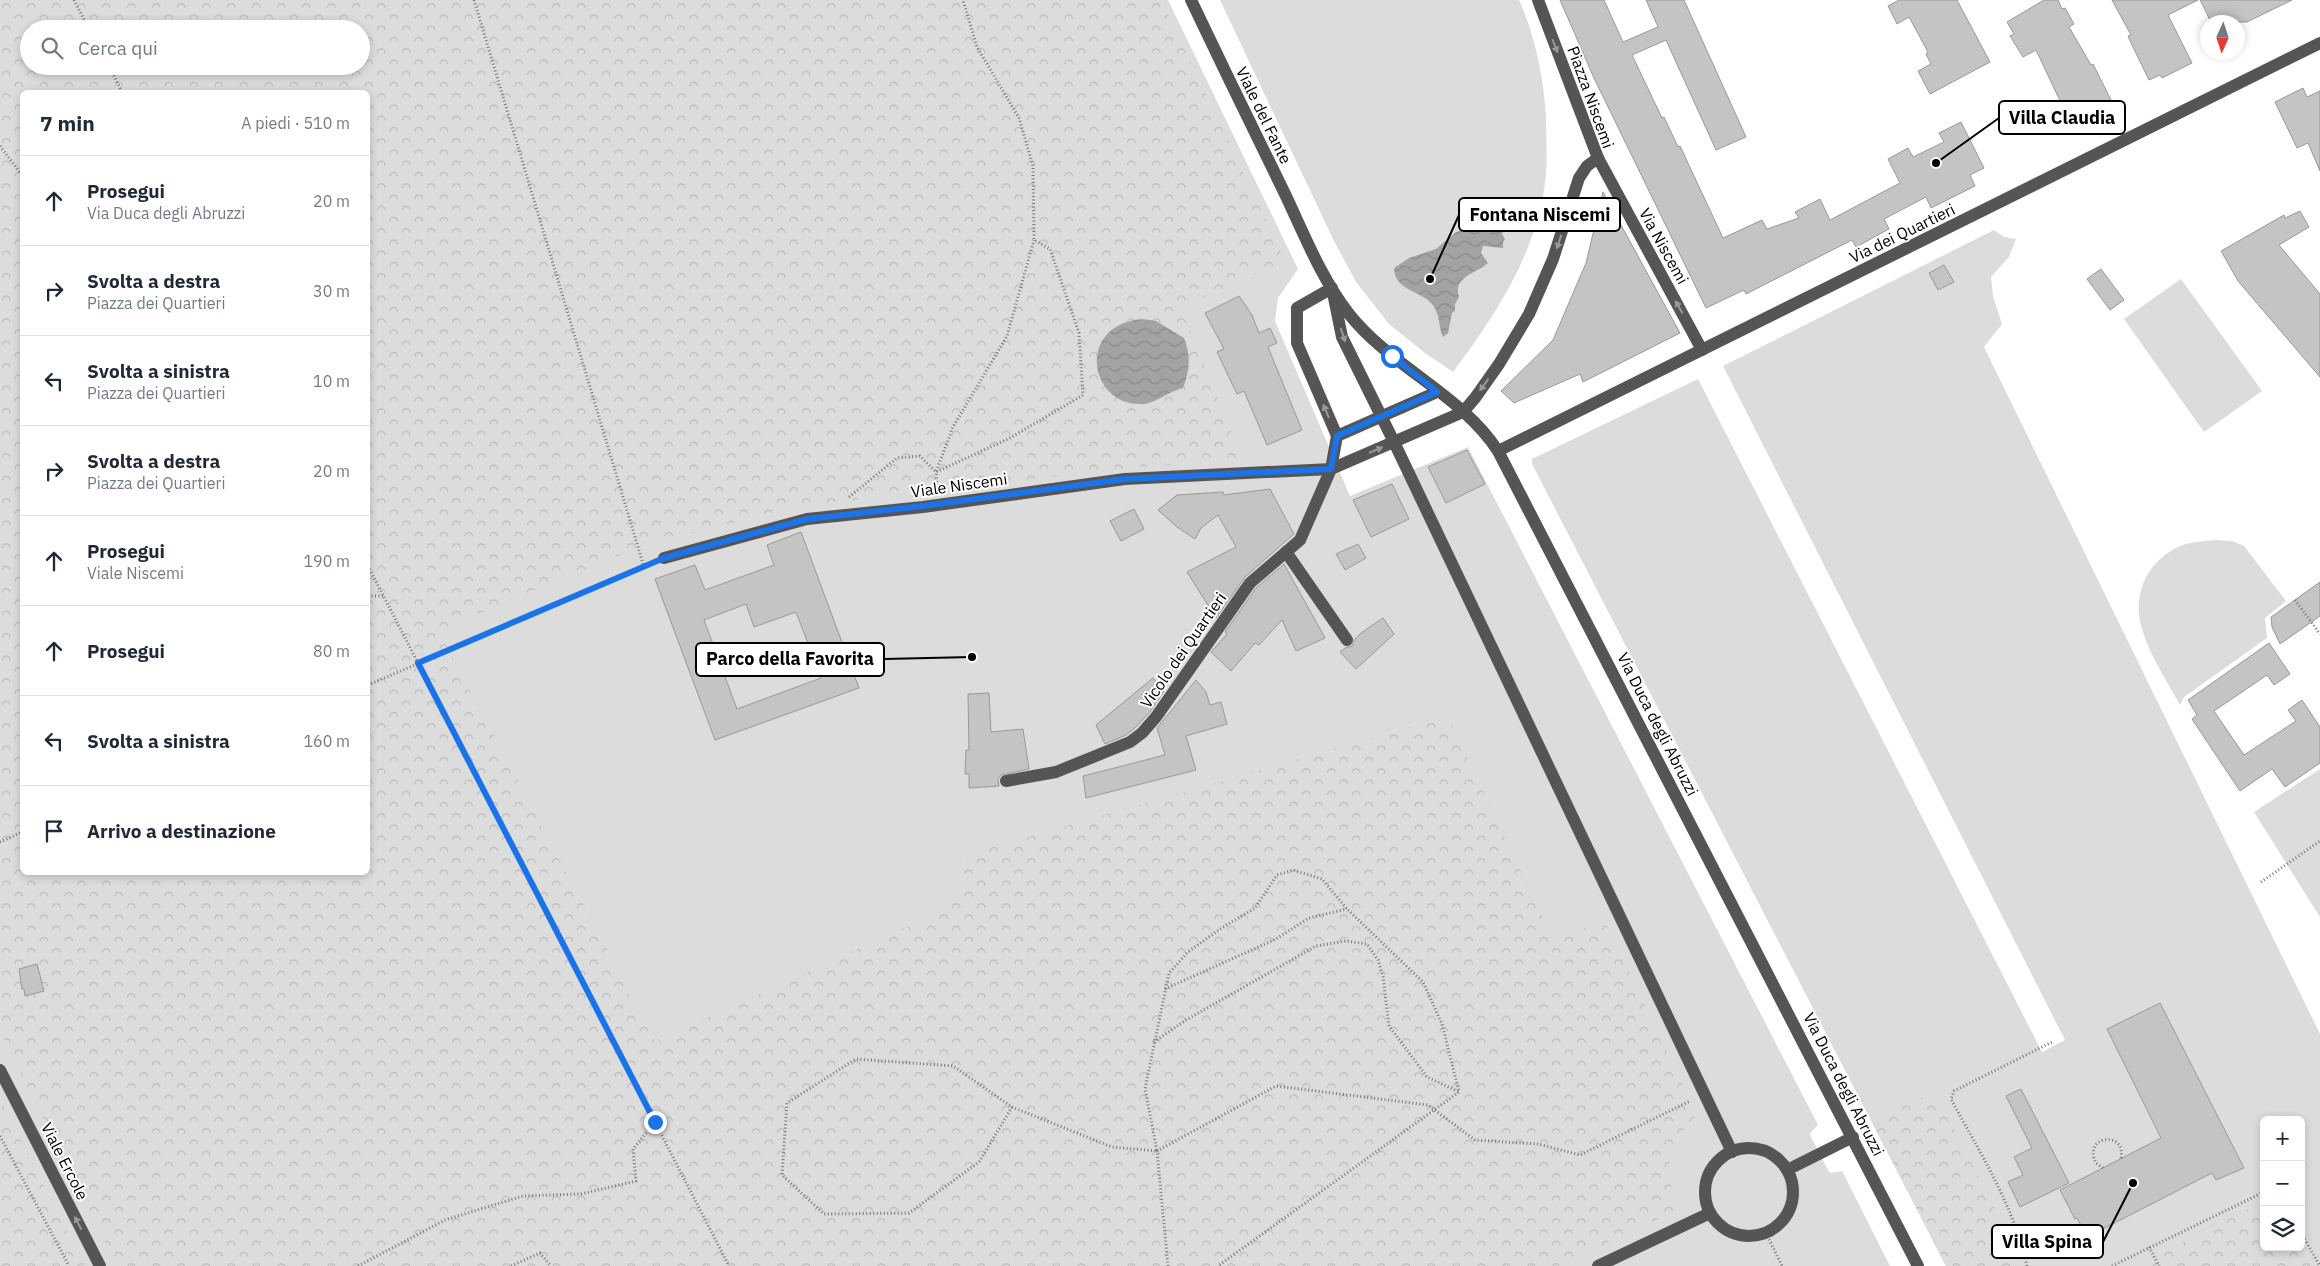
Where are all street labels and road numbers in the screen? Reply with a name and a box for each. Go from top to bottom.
street label: Piazza Niscemi [1563,43,1619,151]
street label: Viale del Fante [1232,63,1296,167]
street label: Via dei Quartieri [1846,199,1958,267]
street label: Via Niscemi [1635,204,1693,288]
street label: Viale Niscemi [910,468,1008,502]
street label: Vicolo dei Quartieri [1136,588,1230,712]
street label: Via Duca degli Abruzzi [1613,649,1703,799]
street label: Via Duca degli Abruzzi [1799,1009,1889,1159]
street label: Viale Ercole [37,1119,93,1203]

